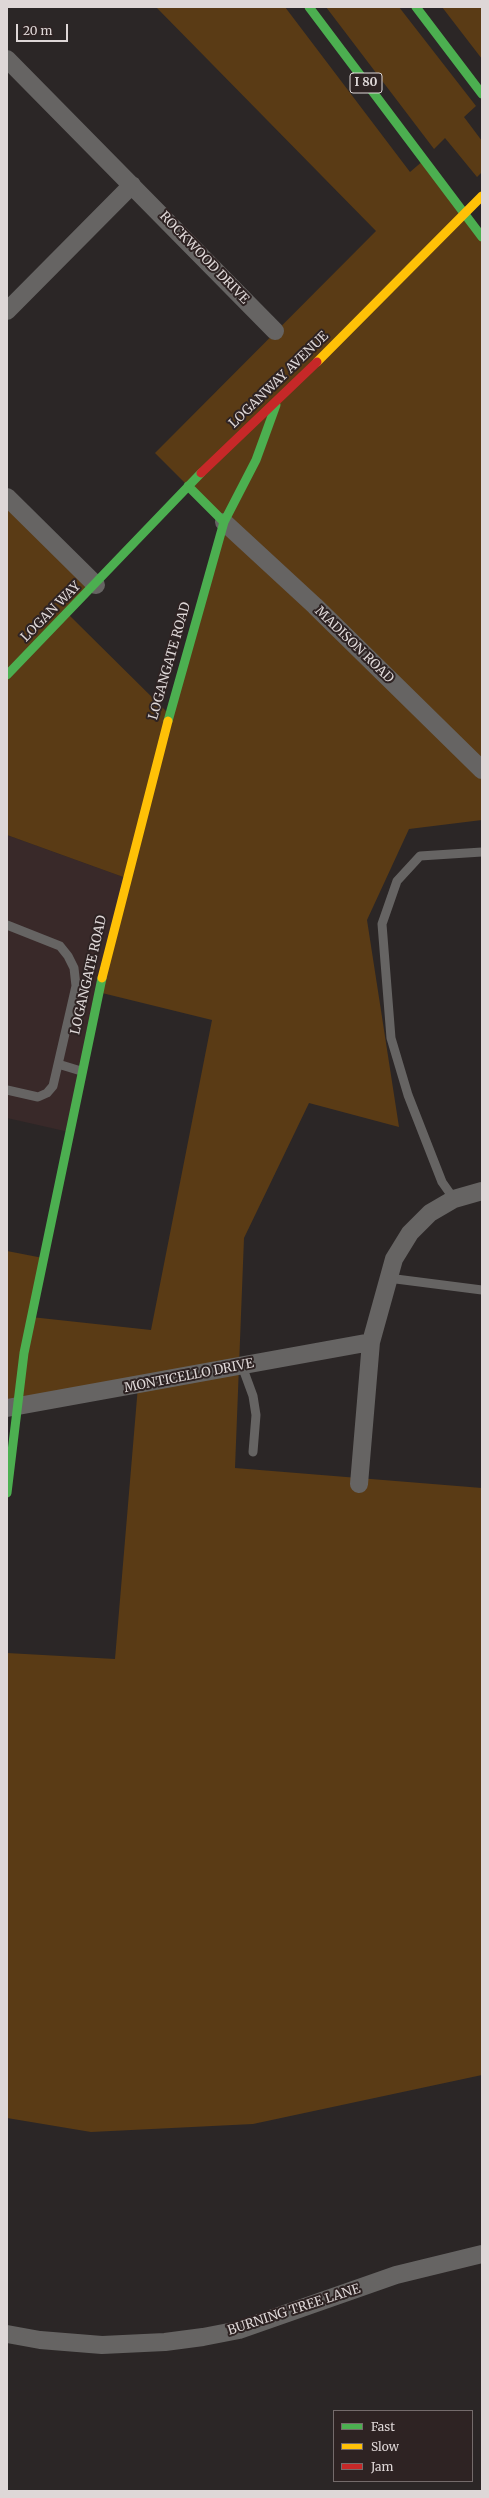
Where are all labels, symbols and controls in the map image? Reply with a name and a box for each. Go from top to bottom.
scale bar [18,16,70,42]
text: 20 m [23,23,52,38]
road number: I 80 [350,73,382,93]
street label: ROCKWOOD DRIVE [156,209,252,307]
street label: LOGANWAY AVENUE [226,329,332,431]
street label: LOGAN WAY [18,579,84,645]
street label: LOGANGATE ROAD [146,600,194,722]
street label: MADISON ROAD [311,603,397,687]
street label: LOGANGATE ROAD [68,914,110,1036]
street label: MONTICELLO DRIVE [123,1356,255,1396]
street label: BURNING TREE LANE [226,2281,362,2339]
legend [333,2410,473,2482]
text: Fast [371,2419,395,2434]
text: Slow [371,2439,399,2454]
text: Jam [371,2459,393,2474]

